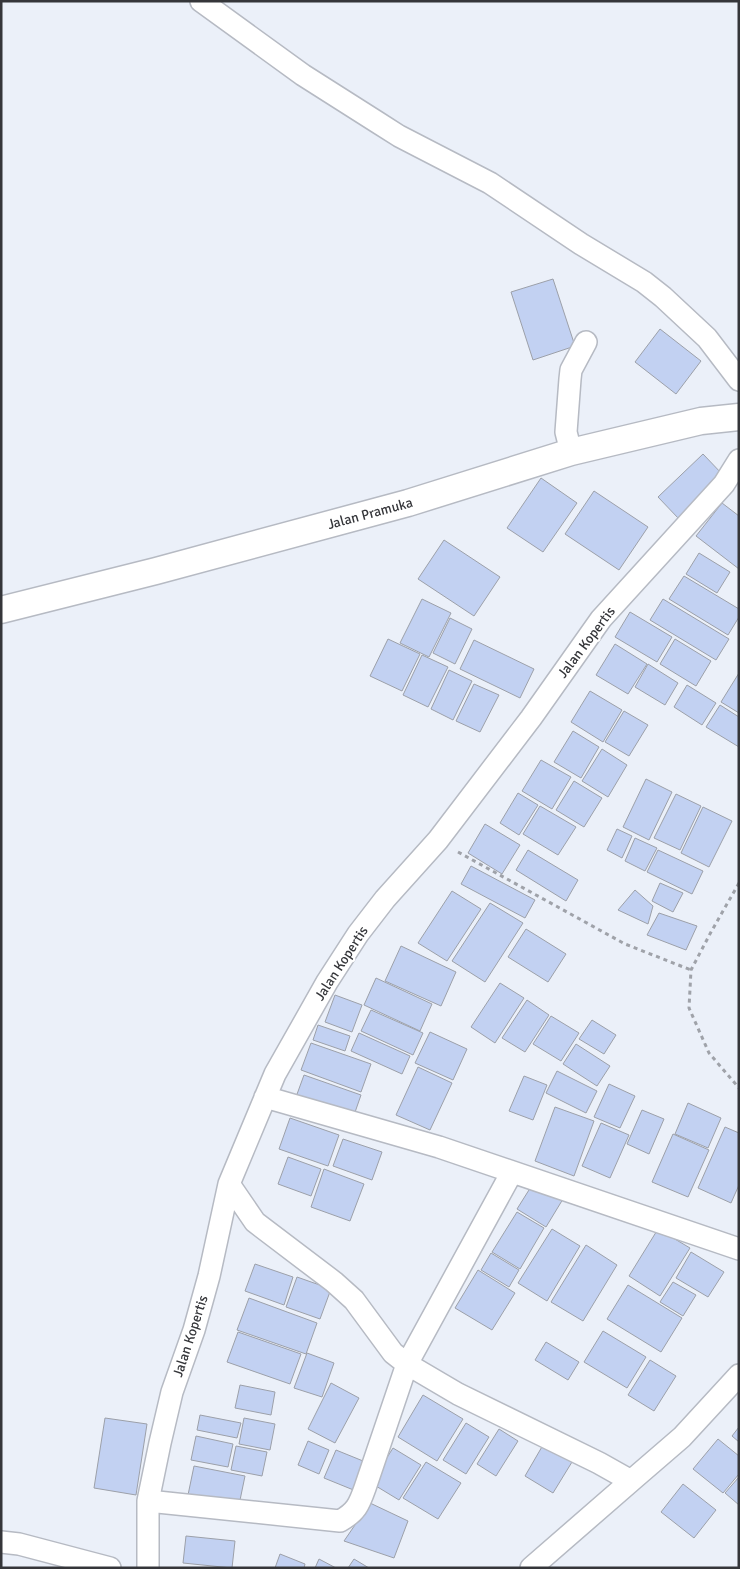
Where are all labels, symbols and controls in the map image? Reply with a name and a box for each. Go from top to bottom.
street label: Jalan Pramuka [326,494,415,533]
street label: Jalan Kopertis [554,603,619,681]
street label: Jalan Kopertis [311,923,372,1004]
street label: Jalan Kopertis [169,1293,212,1379]

